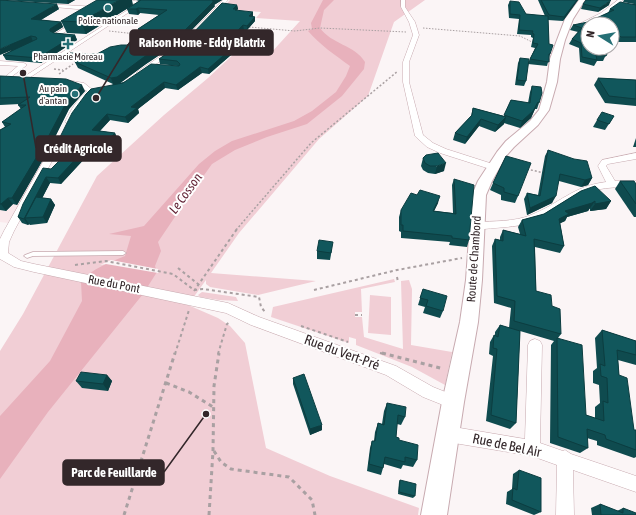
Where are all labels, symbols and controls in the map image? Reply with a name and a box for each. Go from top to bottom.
marker: Police nationale [103,3,113,13]
place label: Police nationale [78,15,138,26]
north arrow [580,16,620,56]
callout: Raison Home - Eddy Blatrix [130,30,273,55]
text: N [584,30,597,38]
text: Raison Home - Eddy Blatrix [139,35,266,50]
marker: Pharmacie Moreau [63,39,73,49]
place label: Pharmacie Moreau [33,51,103,62]
place label: Au pain d'antan [39,83,67,106]
marker: Au pain d'antan [70,89,80,99]
callout: Crédit Agricole [36,136,121,161]
text: Crédit Agricole [43,141,113,156]
water label: Le Cosson [166,170,205,216]
street label: Route de Chambord [464,215,484,303]
street label: Rue du Pont [87,272,142,296]
street label: Rue du Vert-Pré [302,331,382,373]
street label: Rue de Bel Air [471,430,544,460]
callout: Parc de Feuillarde [63,460,164,485]
text: Parc de Feuillarde [71,465,157,480]

